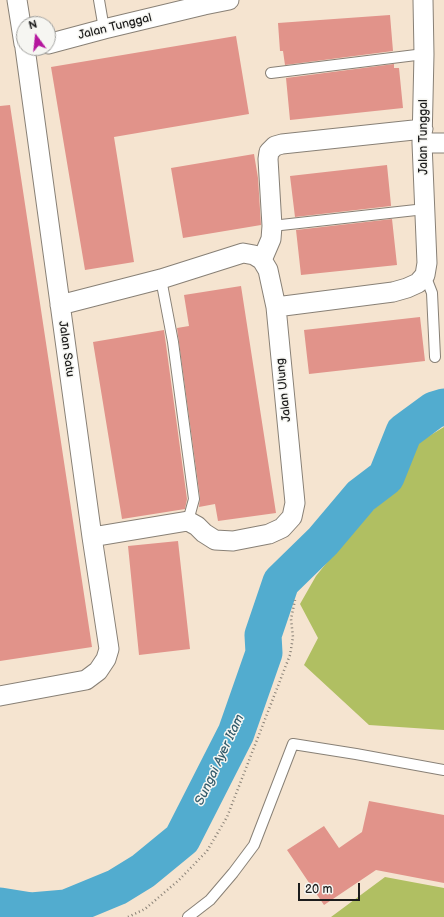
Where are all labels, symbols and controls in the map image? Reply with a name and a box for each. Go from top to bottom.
street label: Jalan Tunggal [77,11,153,43]
north arrow [16,16,56,56]
text: N [27,18,39,32]
street label: Jalan Tunggal [417,99,431,175]
street label: Jalan Satu [55,320,77,378]
street label: Jalan Ulung [273,357,295,423]
water label: Sungai Ayer Itam [192,712,248,808]
scale bar [300,875,362,901]
text: 20 m [305,882,332,897]

